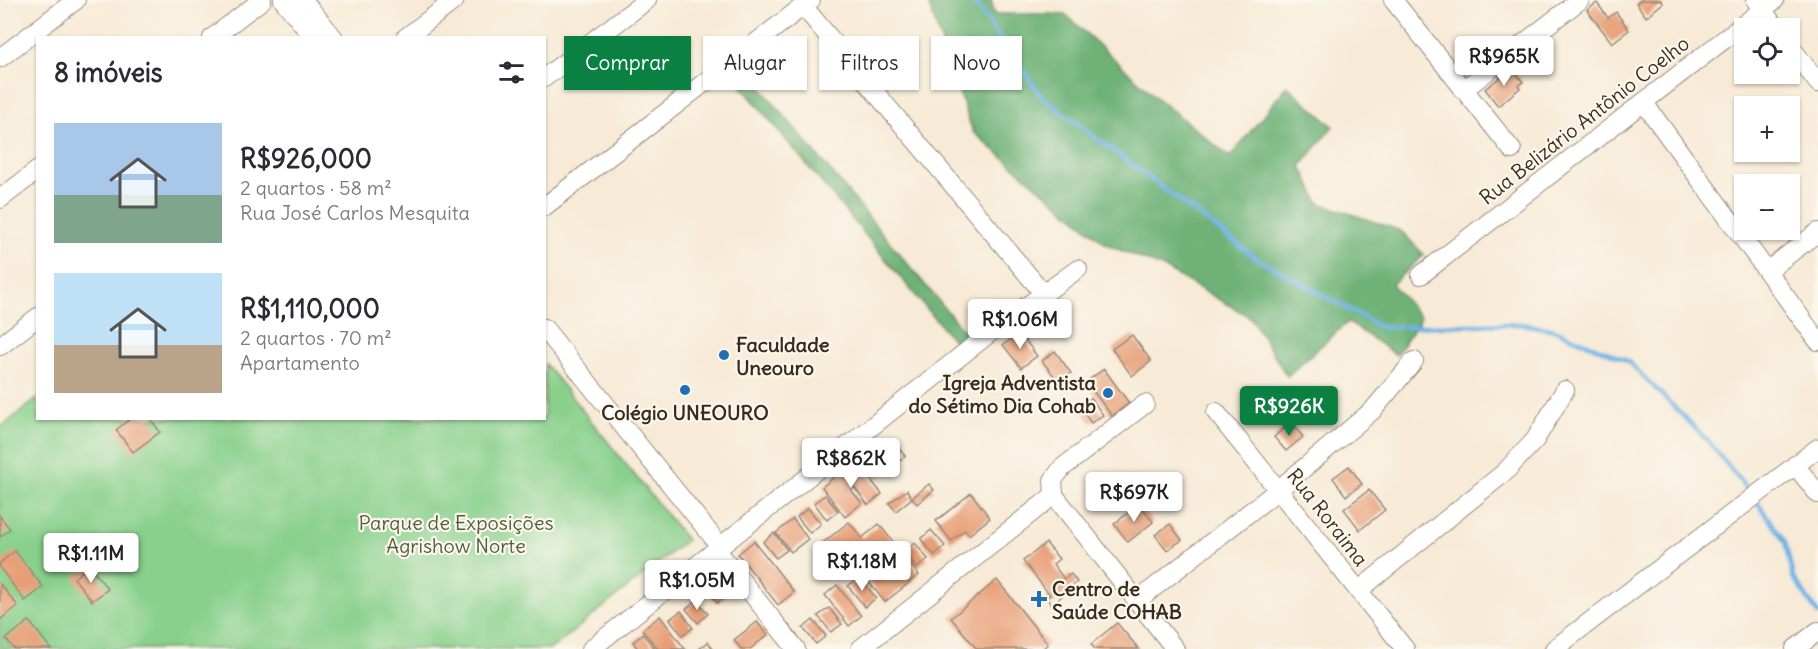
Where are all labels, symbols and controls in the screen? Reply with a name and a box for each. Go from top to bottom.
map controls [1734,18,1800,240]
button: locate [1734,18,1800,84]
street label: Rua Belizário Antônio Coelho [1474,30,1694,210]
chip: Comprar [564,36,691,90]
chip: Alugar [703,36,807,90]
chip: Filtros [819,36,919,90]
chip: Novo [931,36,1022,90]
pin: R$965K [1455,36,1553,87]
text: R$965K [1469,43,1539,68]
text: 8 imóveis [54,56,163,89]
icon: filters [495,56,528,89]
button: + [1734,96,1800,162]
text: R$926,000 [240,142,372,175]
icon: home [102,147,174,219]
button: − [1734,174,1800,240]
text: 2 quartos · 58 m² [240,175,392,200]
text: Rua José Carlos Mesquita [240,200,470,225]
text: R$1,110,000 [240,292,380,325]
icon: home [102,297,174,369]
pin: R$1.06M [965,299,1075,350]
text: R$1.06M [982,306,1058,331]
text: 2 quartos · 70 m² [240,325,392,350]
place label: Faculdade Uneouro [736,332,830,380]
marker: Faculdade Uneouro [717,348,731,362]
text: Apartamento [240,350,360,375]
place label: Igreja Adventista do Sétimo Dia Cohab [909,370,1097,418]
marker: Colégio UNEOURO [678,383,692,397]
marker: Igreja Adventista do Sétimo Dia Cohab [1101,386,1115,400]
pin: R$926K [1240,386,1338,437]
text: R$926K [1254,393,1324,418]
place label: Colégio UNEOURO [601,400,769,425]
pin: R$862K [802,438,900,489]
text: R$862K [816,445,886,470]
street label: Rua Roraima [1282,463,1374,571]
pin: R$697K [1085,472,1183,523]
text: R$697K [1100,479,1169,504]
park label: Parque de Exposições Agrishow Norte [358,510,554,558]
pin: R$1.11M [36,533,146,584]
text: R$1.11M [58,540,124,565]
pin: R$1.18M [807,541,917,592]
text: R$1.18M [827,548,897,573]
pin: R$1.05M [642,560,752,611]
text: R$1.05M [659,567,735,592]
place label: Centro de Saúde COHAB [1052,576,1182,624]
marker: Centro de Saúde COHAB [1030,590,1048,608]

